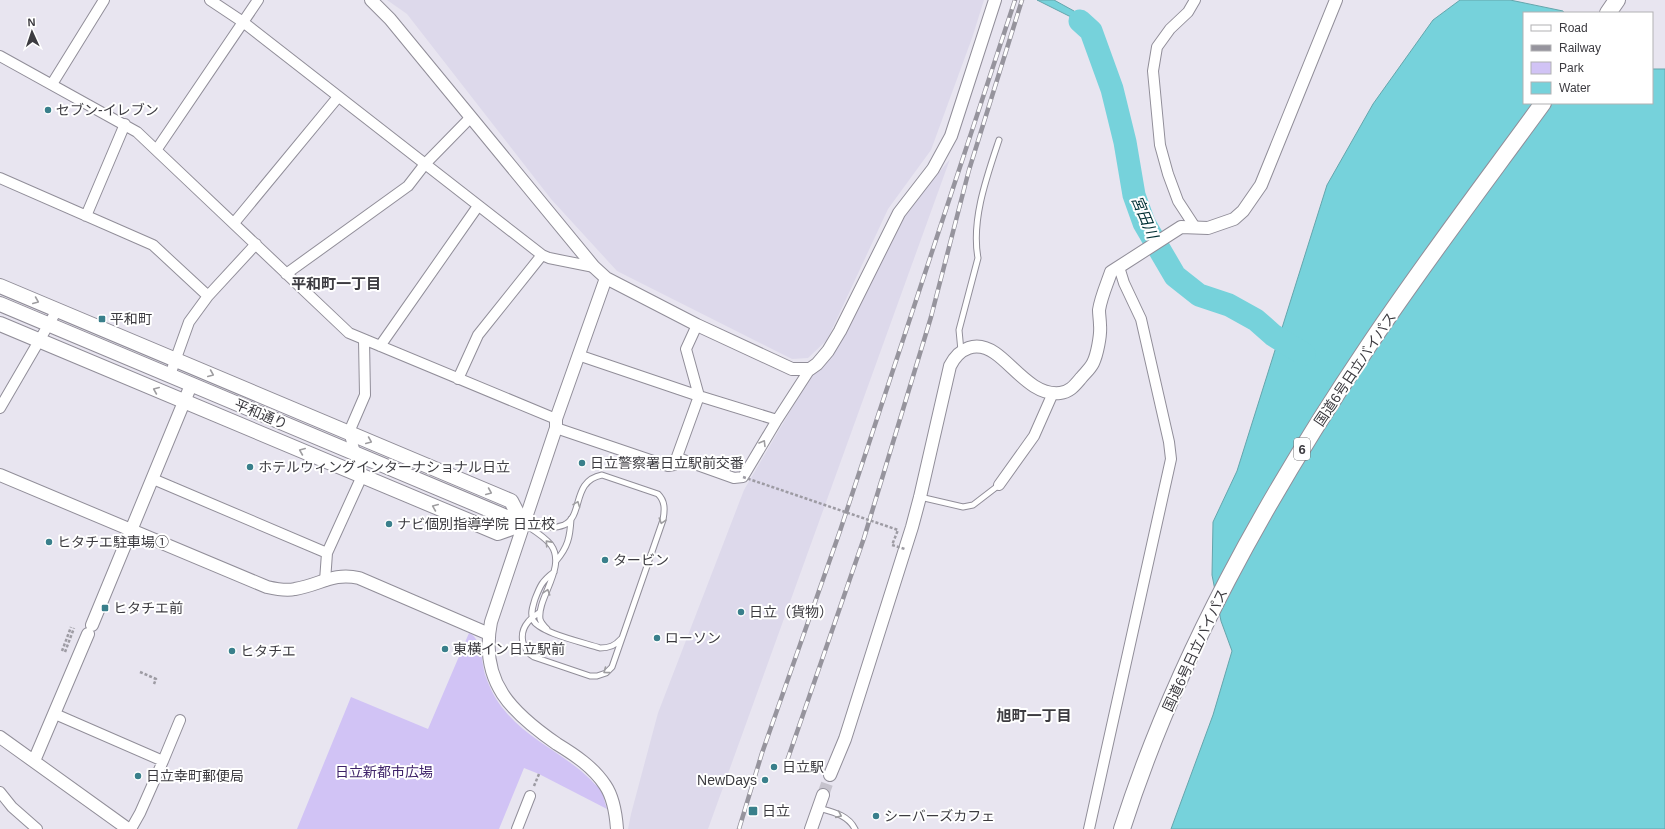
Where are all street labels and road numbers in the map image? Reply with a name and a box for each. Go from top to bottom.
street label: 国道6号日立バイパス [1311,309,1399,429]
street label: 平和通り [232,396,290,432]
road number: 6 [1294,438,1310,460]
street label: 国道6号日立バイパス [1160,586,1230,714]

